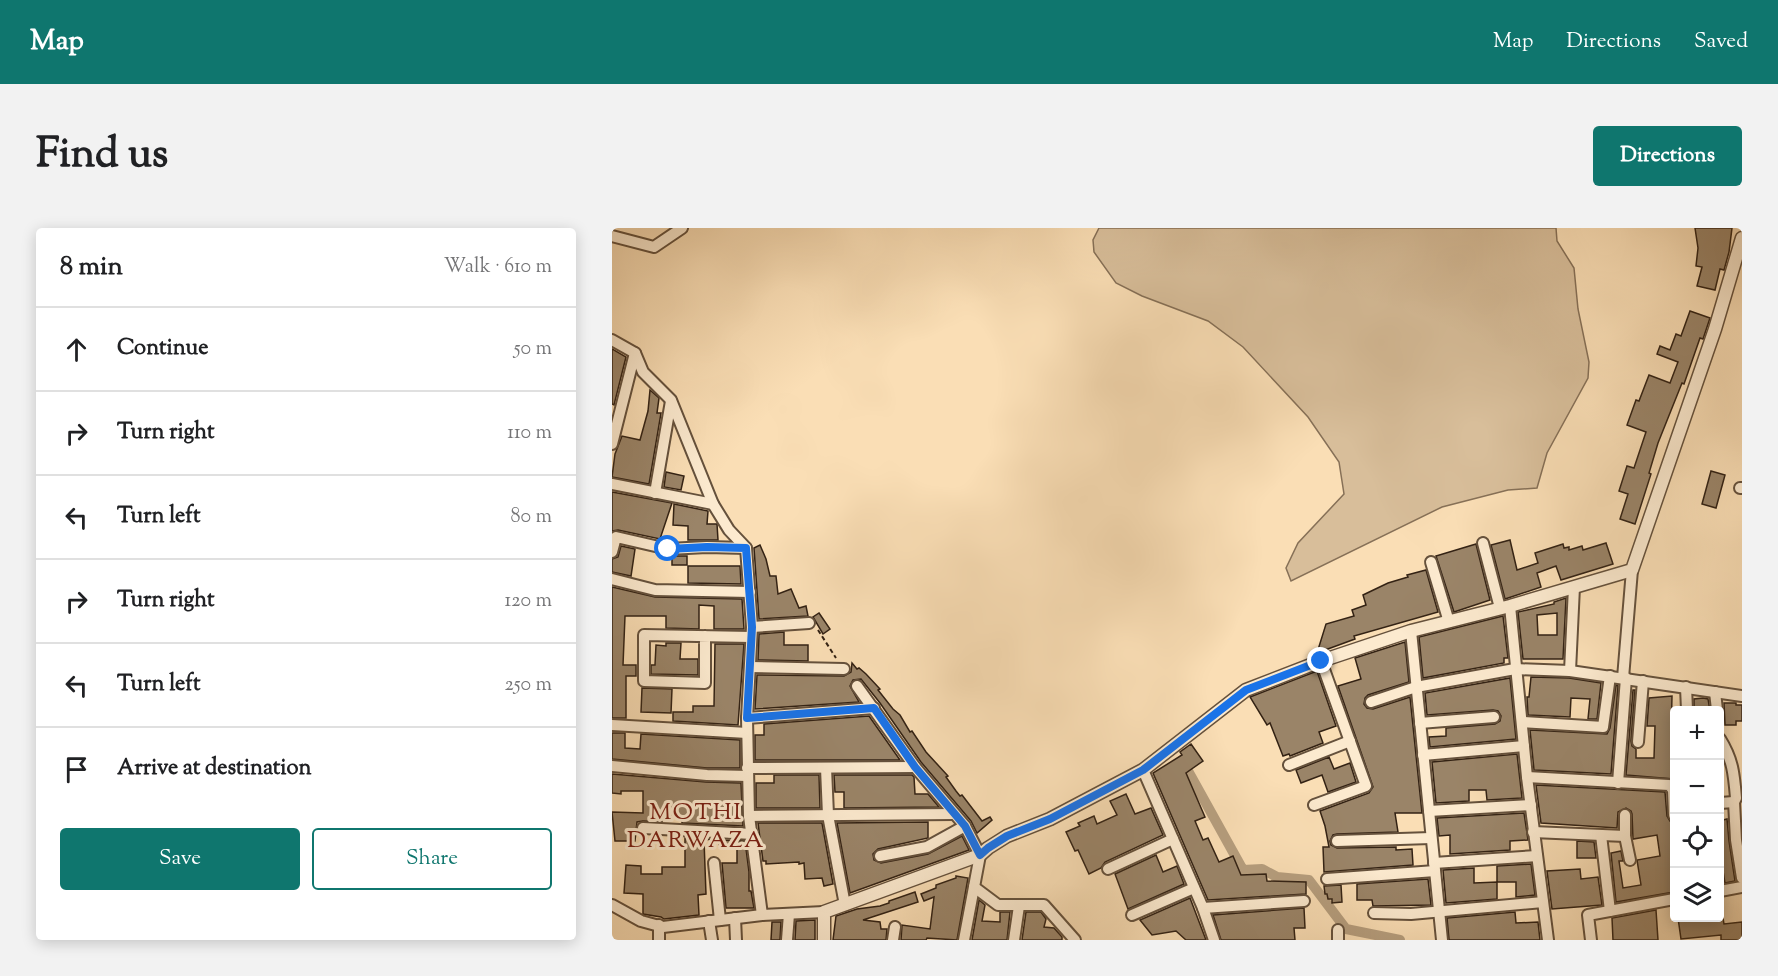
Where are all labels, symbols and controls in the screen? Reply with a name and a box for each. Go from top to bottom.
text: Map [30,22,84,62]
text: Map [1493,27,1533,57]
text: Directions [1566,27,1661,57]
text: Saved [1694,27,1748,57]
text: Find us [36,126,168,186]
button: Directions [1593,126,1742,186]
text: 8 min [60,249,123,286]
text: Walk · 610 m [444,253,552,282]
icon: ahead [60,333,93,366]
text: Continue [117,333,208,365]
text: 50 m [514,335,552,364]
icon: right [60,417,93,450]
text: Turn right [117,417,214,449]
text: 110 m [507,419,552,448]
icon: left [60,501,93,534]
text: Turn left [117,501,200,533]
text: 80 m [511,503,552,532]
route start [654,535,680,561]
icon: right [60,585,93,618]
text: Turn right [117,585,214,617]
text: 120 m [504,587,552,616]
route end [1307,647,1333,673]
icon: left [60,669,93,702]
text: Turn left [117,669,200,701]
text: 250 m [504,671,552,700]
map controls [1670,706,1724,922]
button: + [1670,706,1724,760]
icon: arrive [60,753,93,786]
text: Arrive at destination [117,753,312,785]
button: − [1670,760,1724,814]
district label: MOTHI DARWAZA [627,796,765,858]
button: locate [1670,814,1724,868]
button: Save [60,828,300,890]
button: Share [312,828,552,890]
button: layers [1670,868,1724,922]

